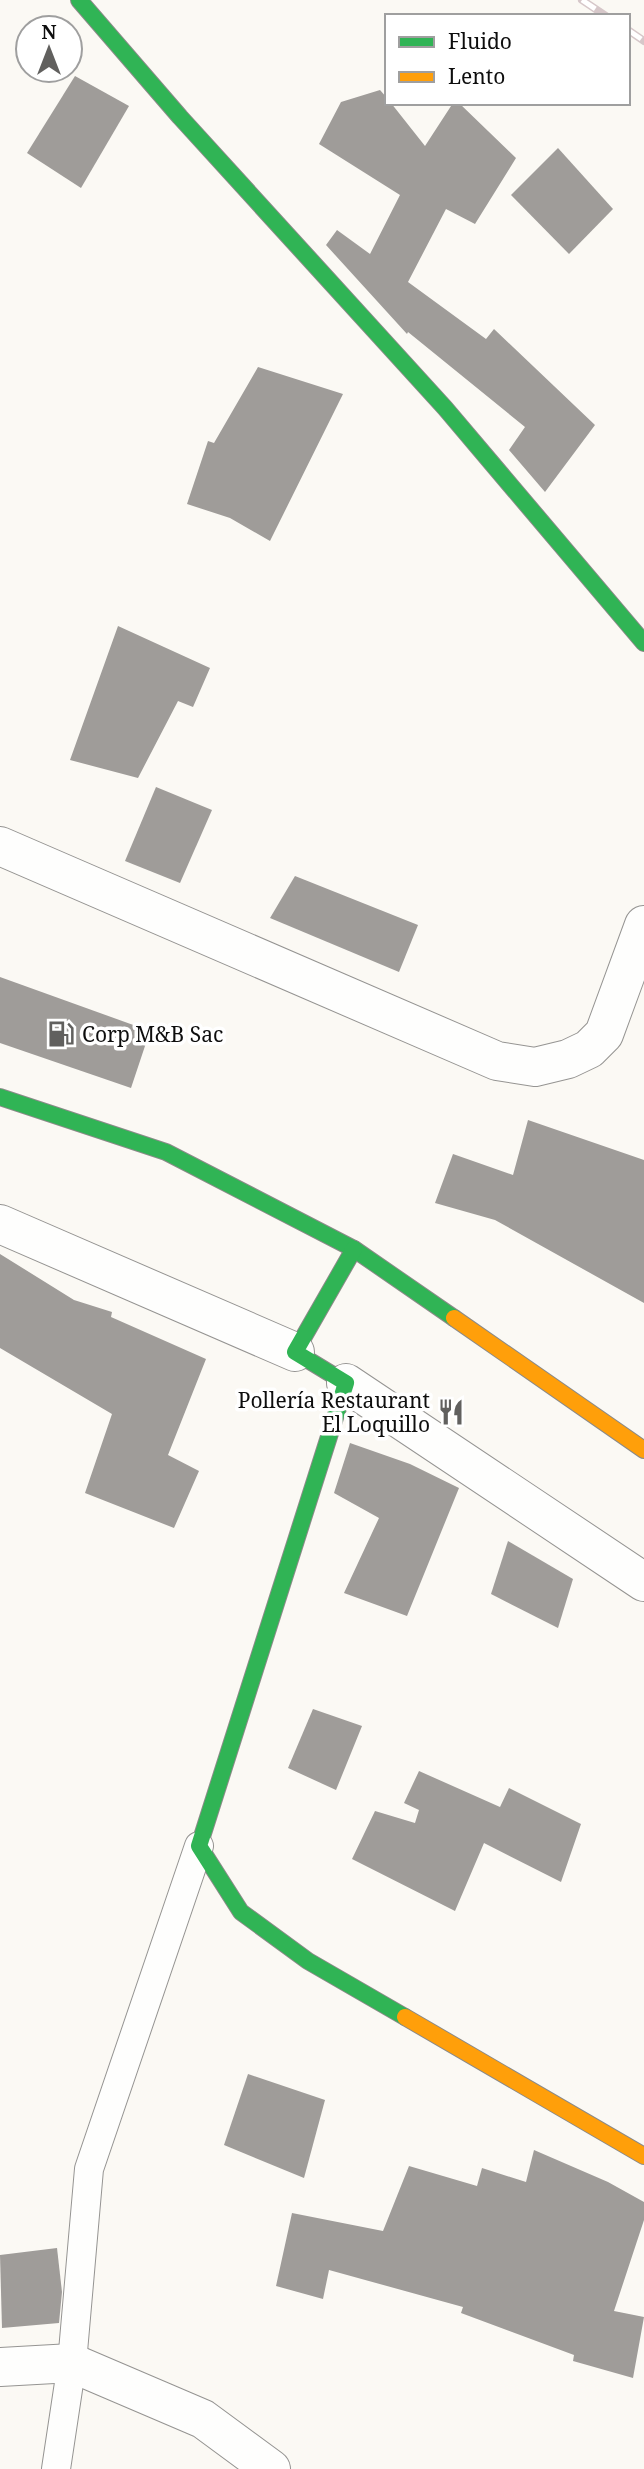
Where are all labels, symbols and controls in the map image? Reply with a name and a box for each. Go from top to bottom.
north arrow [14,14,84,84]
legend [385,14,630,105]
text: N [42,19,57,45]
text: Fluido [448,27,512,55]
text: Lento [448,62,505,90]
fuel station icon: Corp M&B Sac [46,1019,76,1049]
place label: Corp M&B Sac [82,1020,223,1048]
place label: Pollería Restaurant El Loquillo [238,1386,430,1438]
restaurant icon: Pollería Restaurant El Loquillo [436,1397,466,1427]

